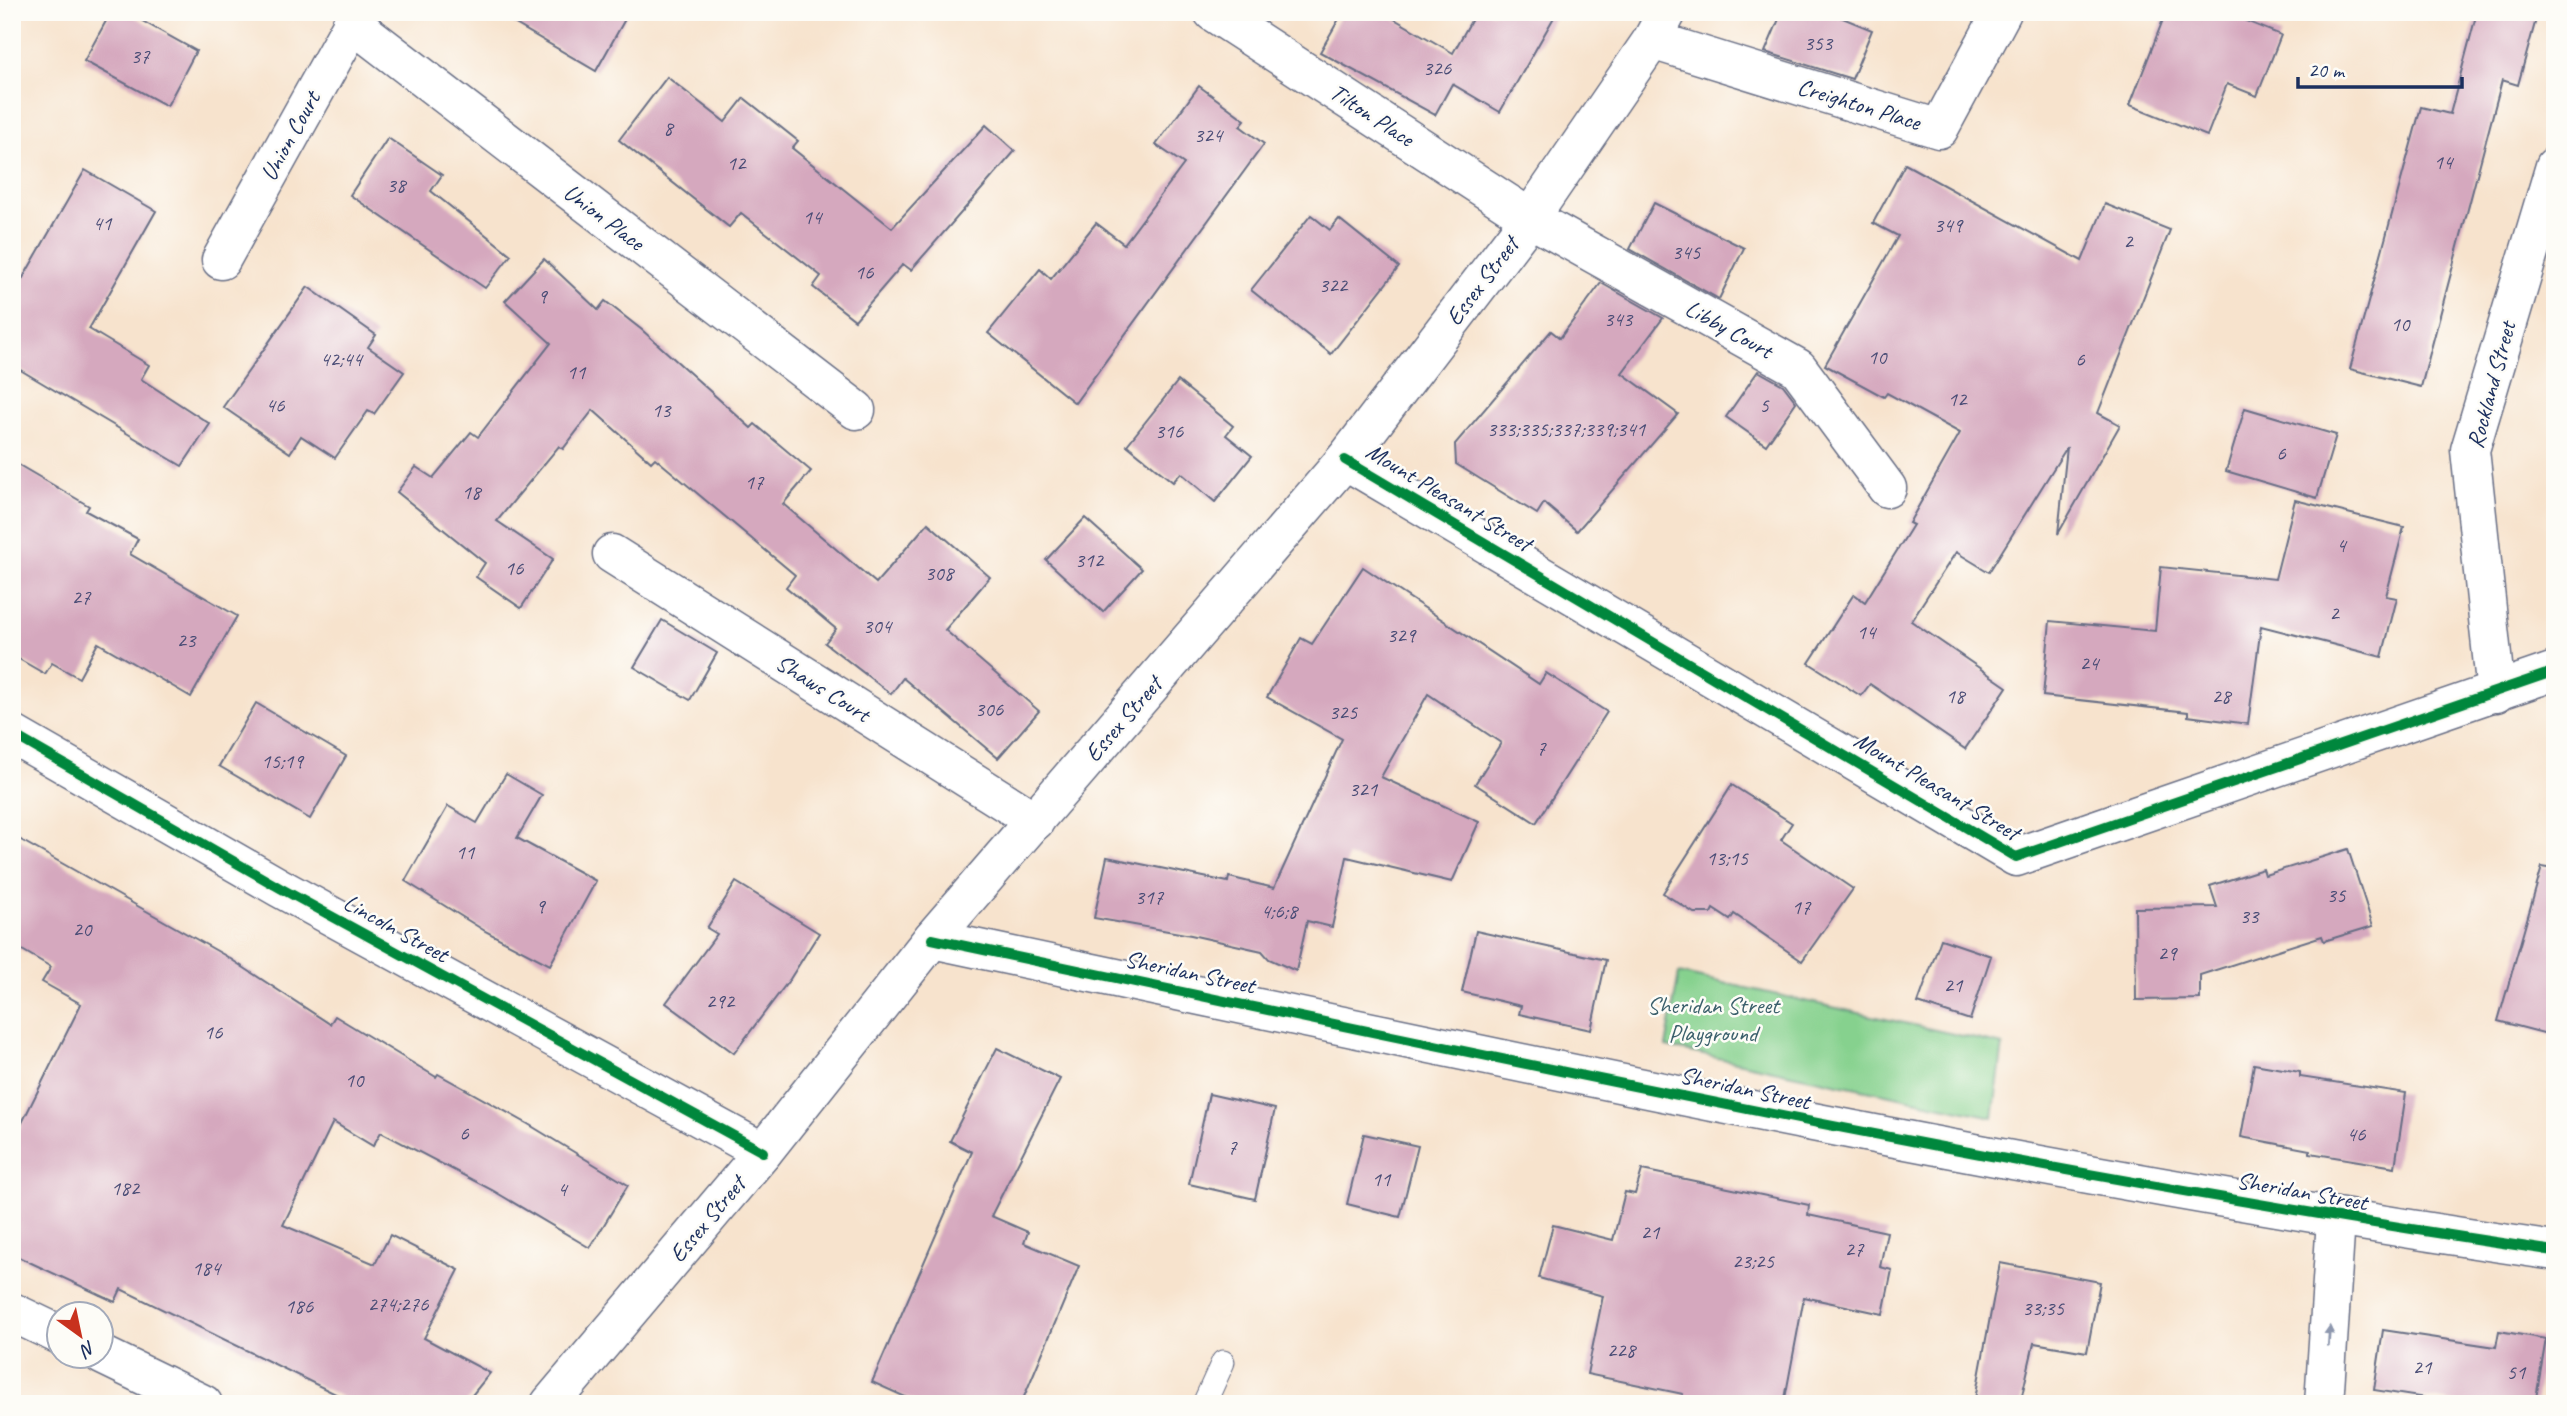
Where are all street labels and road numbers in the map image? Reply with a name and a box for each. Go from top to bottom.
street label: Creighton Place [1794,71,1926,138]
street label: Tilton Place [1324,77,1421,154]
street label: Union Court [253,84,328,186]
street label: Union Place [558,177,652,258]
street label: Essex Street [1439,228,1527,331]
street label: Libby Court [1680,293,1780,366]
street label: Rockland Street [2460,316,2523,452]
street label: Mount Pleasant Street [1361,436,1540,560]
street label: Shaws Court [770,647,877,730]
street label: Essex Street [1078,668,1170,768]
street label: Mount Pleasant Street [1849,725,2028,849]
street label: Lincoln Street [338,887,455,970]
street label: Sheridan Street [1122,944,1260,1001]
street label: Sheridan Street [1677,1060,1815,1117]
street label: Sheridan Street [2234,1165,2372,1218]
street label: Essex Street [662,1168,754,1268]

